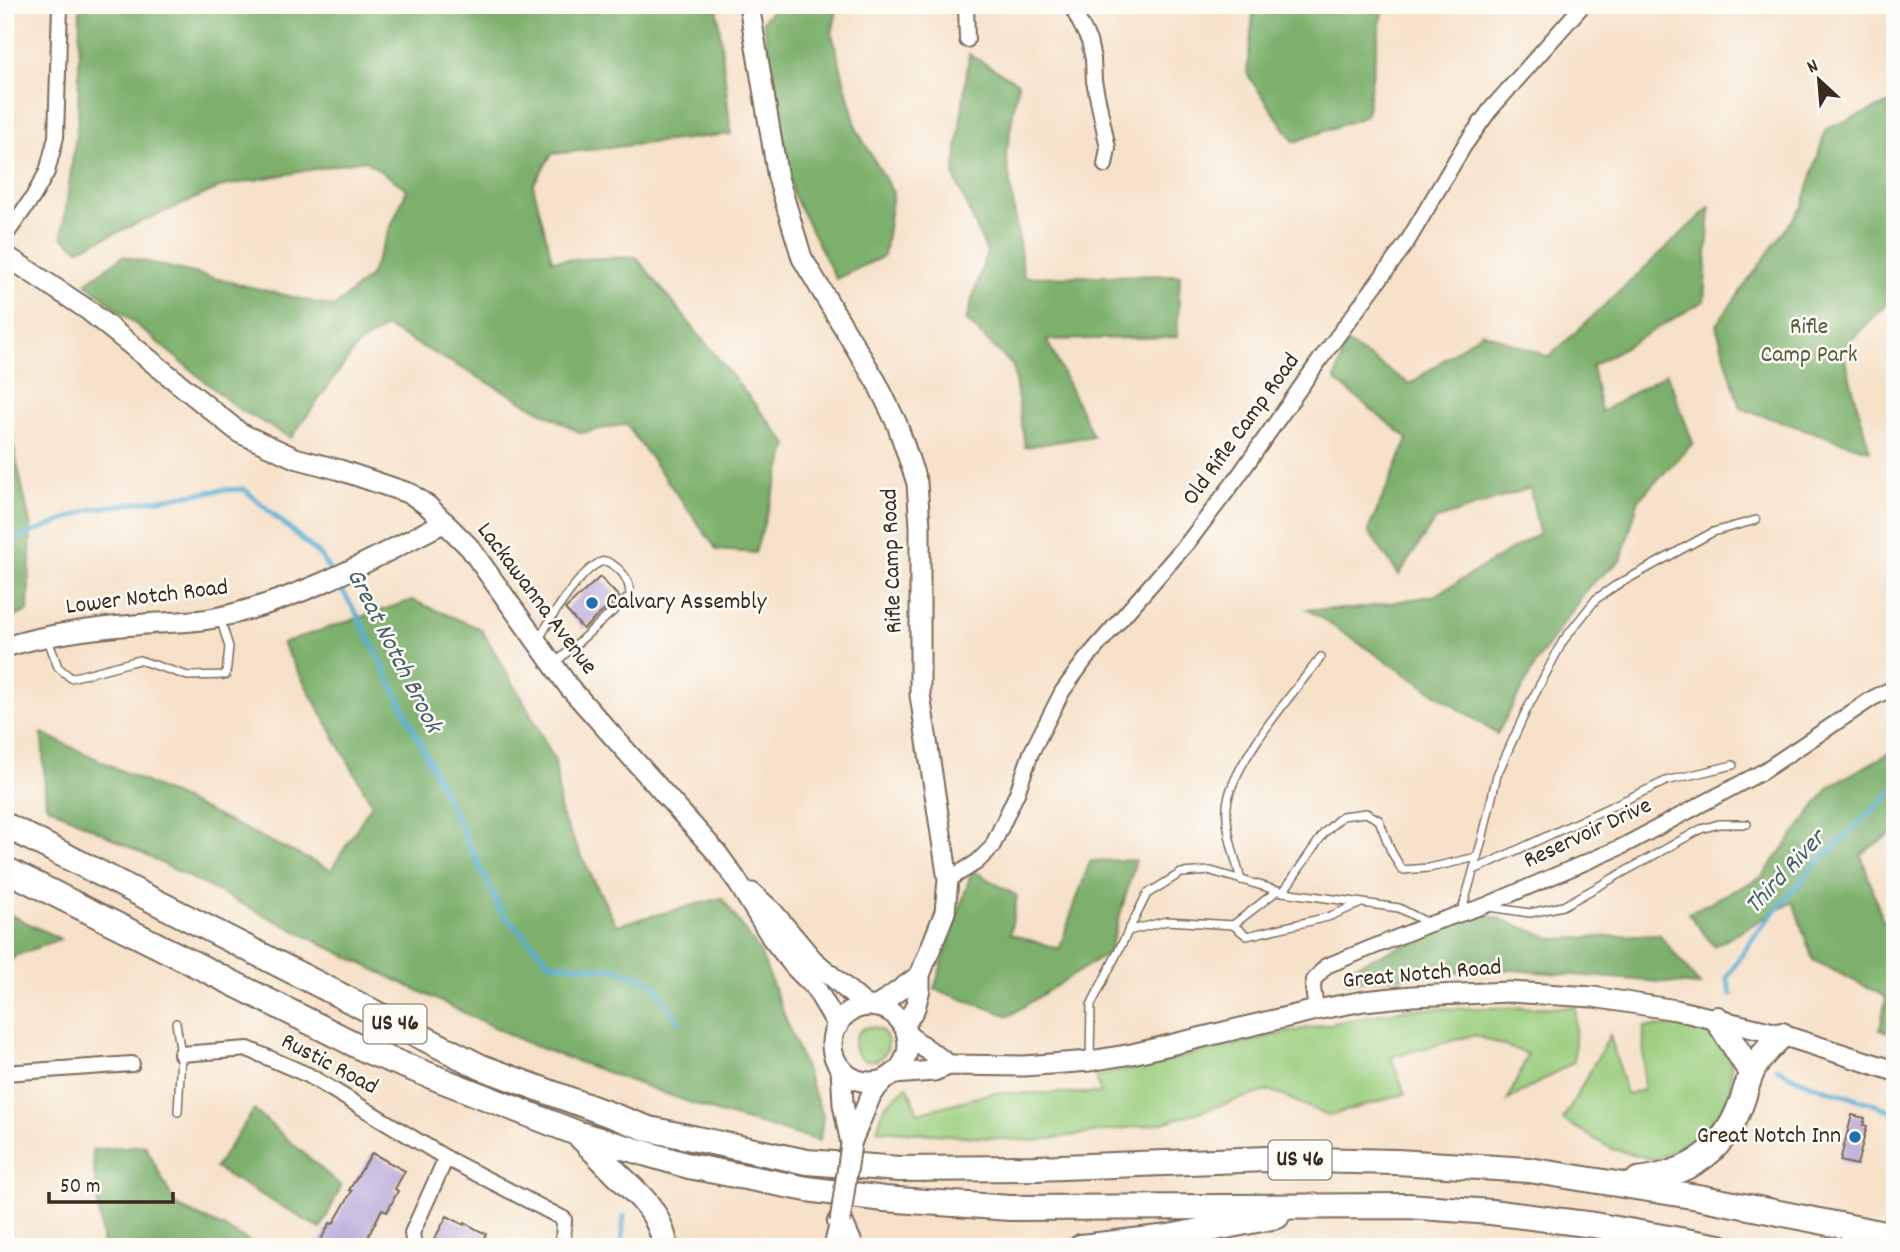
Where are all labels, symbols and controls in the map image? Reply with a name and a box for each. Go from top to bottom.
north arrow [1784,46,1854,116]
text: N [1803,54,1823,82]
park label: Rifle Camp Park [1760,311,1858,373]
street label: Old Rifle Camp Road [1175,347,1309,513]
street label: Rifle Camp Road [873,488,913,634]
street label: Lackawanna Avenue [467,516,605,682]
water label: Great Notch Brook [336,562,451,742]
street label: Lower Notch Road [64,571,230,625]
place label: Calvary Assembly [606,586,768,620]
marker: Calvary Assembly [584,595,600,611]
street label: Reservoir Drive [1518,790,1658,878]
water label: Third River [1737,820,1837,924]
street label: Great Notch Road [1341,951,1503,999]
road number: US 46 [364,1004,426,1044]
street label: Rustic Road [274,1025,384,1105]
place label: Great Notch Inn [1697,1120,1841,1154]
marker: Great Notch Inn [1847,1129,1863,1145]
road number: US 46 [1268,1140,1332,1180]
scale bar [49,1161,173,1205]
text: 50 m [60,1173,100,1203]

